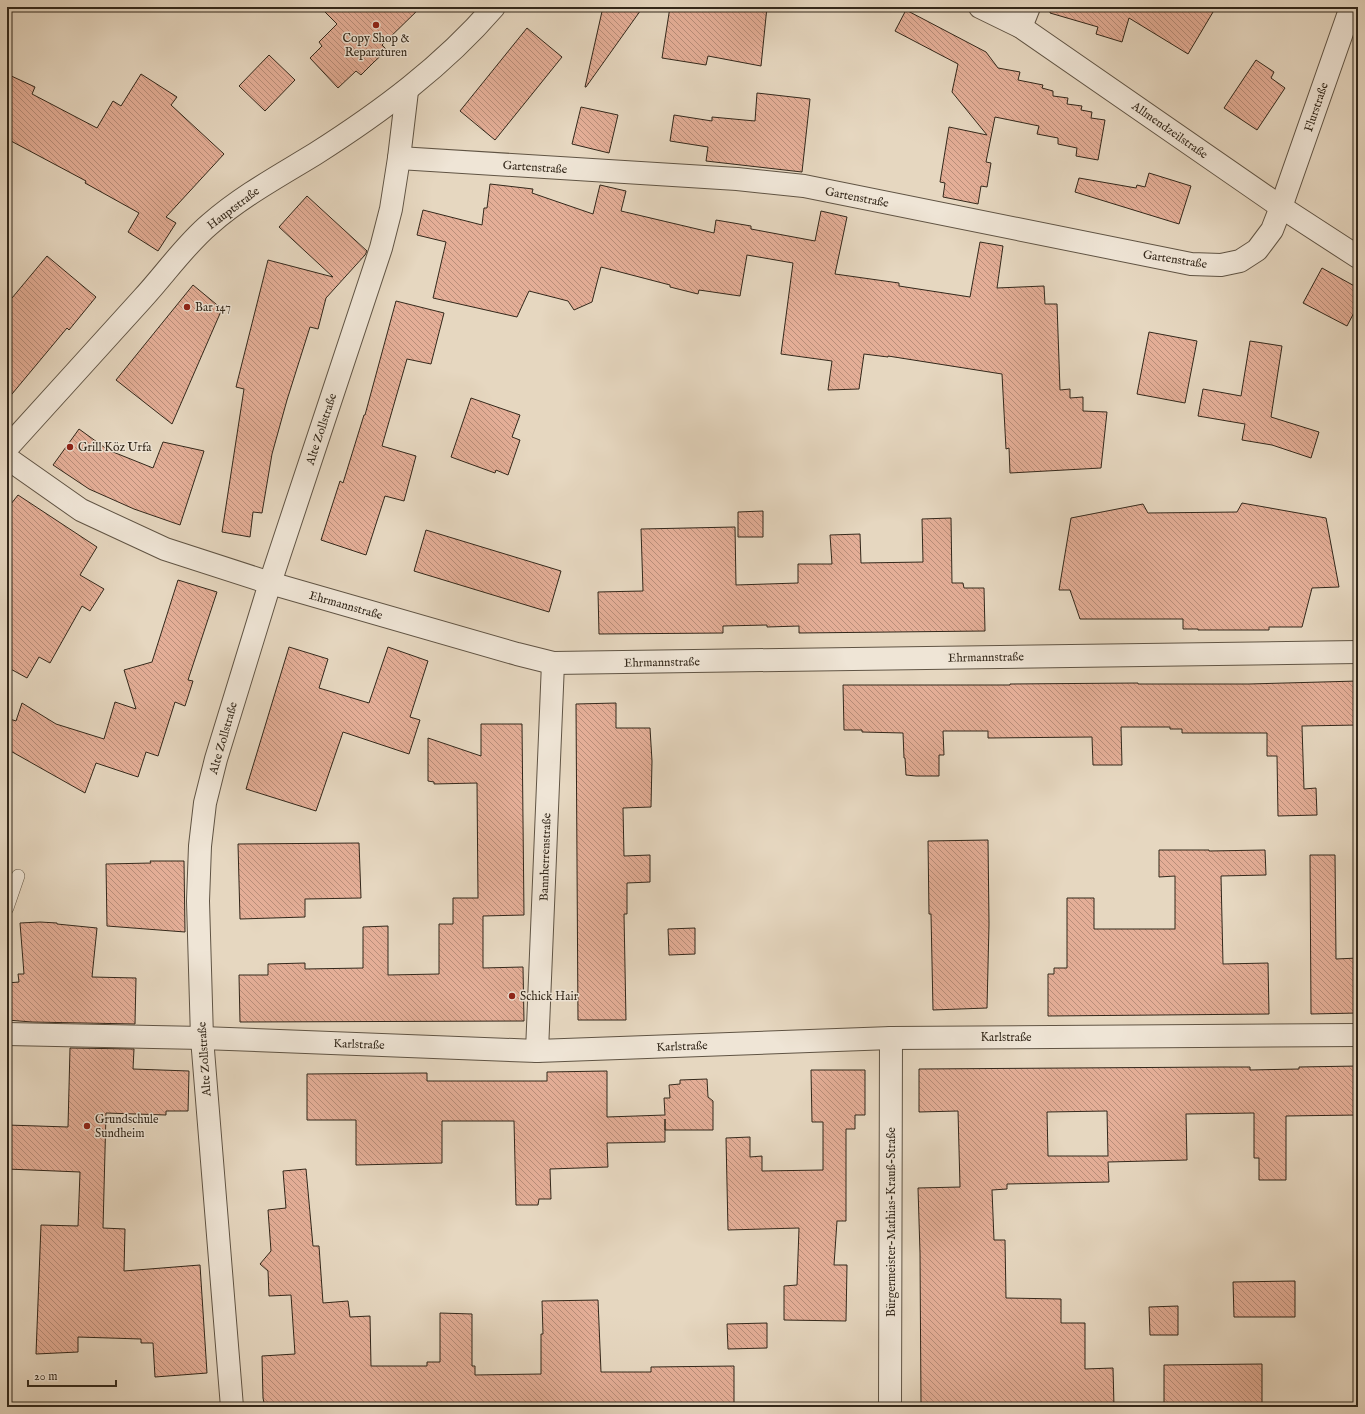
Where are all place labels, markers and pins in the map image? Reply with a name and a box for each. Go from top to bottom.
marker: Copy Shop & Reparaturen [371,20,381,30]
place label: Copy Shop & Reparaturen [342,31,410,61]
place label: Bar 147 [195,300,231,315]
marker: Bar 147 [182,302,192,312]
place label: Grill Köz Urfa [78,440,152,455]
marker: Grill Köz Urfa [65,442,75,452]
place label: Schick Hair [520,989,579,1004]
marker: Schick Hair [507,991,517,1001]
place label: Grundschule Sundheim [95,1112,159,1141]
marker: Grundschule Sundheim [82,1121,92,1131]

